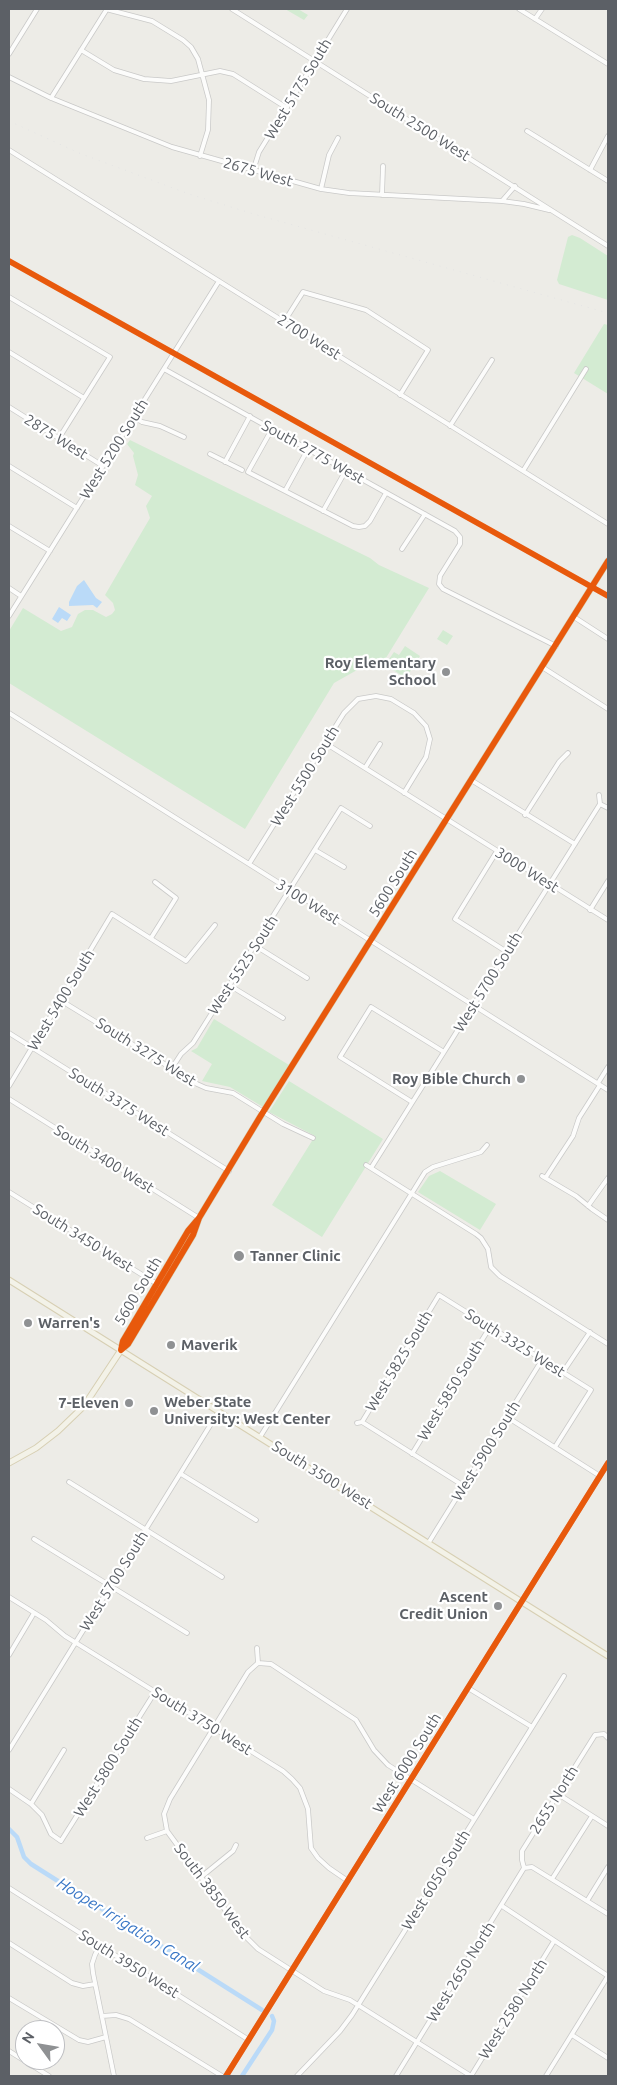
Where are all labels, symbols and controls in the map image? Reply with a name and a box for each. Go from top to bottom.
street label: West 5175 South [261,35,335,143]
street label: South 2500 West [367,89,473,165]
street label: 2675 West [221,153,295,191]
street label: 2700 West [274,310,344,364]
street label: West 5200 South [76,396,152,502]
street label: 2875 West [21,410,91,464]
street label: South 2775 West [258,416,368,488]
place label: Roy Elementary School [325,654,436,689]
marker: Roy Elementary School [440,666,452,678]
street label: West 5500 South [267,723,343,829]
street label: 3000 West [492,843,562,897]
street label: 5600 South [365,846,421,920]
street label: 3100 West [273,875,343,929]
street label: West 5525 South [204,912,282,1018]
street label: West 5700 South [450,929,526,1035]
street label: West 5400 South [24,946,98,1054]
street label: South 3275 West [93,1014,199,1090]
street label: South 3375 West [66,1064,172,1140]
place label: Roy Bible Church [392,1070,511,1088]
marker: Roy Bible Church [515,1073,527,1085]
street label: South 3400 West [51,1121,157,1197]
street label: South 3450 West [30,1200,136,1276]
place label: Tanner Clinic [250,1247,341,1265]
marker: Tanner Clinic [232,1249,246,1263]
street label: 5600 South [110,1253,166,1329]
street label: South 3325 West [462,1305,568,1381]
street label: West 5825 South [362,1307,436,1415]
place label: Warren's [38,1314,100,1332]
marker: Warren's [22,1317,34,1329]
place label: Maverik [181,1336,238,1354]
street label: West 5850 South [414,1336,488,1444]
marker: Maverik [165,1339,177,1351]
place label: Weber State University: West Center [164,1393,330,1428]
place label: 7-Eleven [58,1394,119,1412]
marker: 7-Eleven [123,1397,135,1409]
street label: West 5900 South [448,1398,524,1504]
marker: Weber State University: West Center [148,1405,160,1417]
street label: South 3500 West [269,1437,375,1513]
street label: West 5700 South [76,1528,152,1634]
place label: Ascent Credit Union [399,1588,488,1623]
marker: Ascent Credit Union [492,1600,504,1612]
street label: South 3750 West [149,1683,255,1759]
street label: West 6000 South [369,1710,445,1816]
street label: West 5800 South [70,1714,146,1820]
street label: 2655 North [526,1763,582,1837]
street label: West 6050 South [398,1827,474,1933]
street label: South 3850 West [170,1840,254,1942]
water label: Hooper Irrigation Canal [53,1873,203,1977]
street label: West 2650 North [423,1919,499,2025]
street label: South 3950 West [76,1926,182,2002]
street label: West 2580 North [475,1956,551,2062]
north arrow [15,2020,65,2070]
text: N [19,2029,38,2046]

